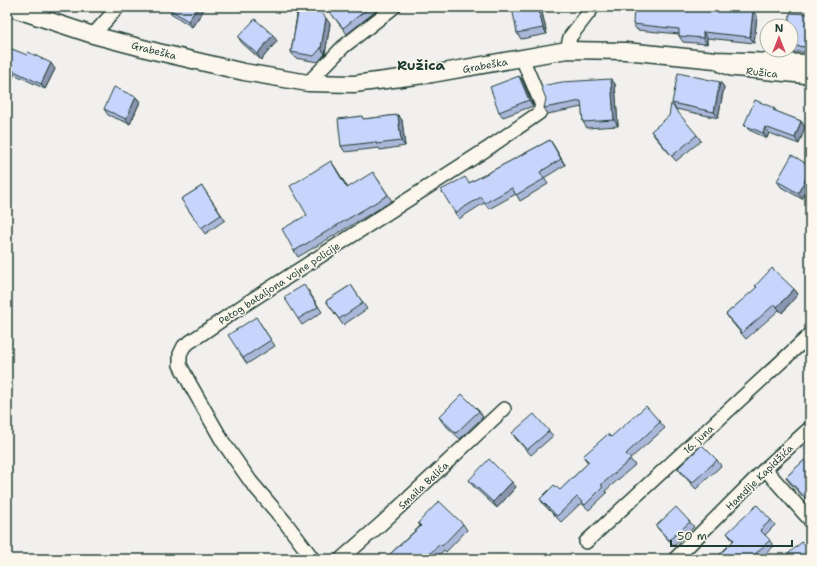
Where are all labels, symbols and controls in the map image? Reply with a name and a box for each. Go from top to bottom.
north arrow [759,18,799,58]
text: N [775,21,784,36]
street label: Grabeška [130,39,178,63]
street label: Grabeška [461,55,509,76]
district label: Ružica [397,56,446,74]
street label: Ružica [746,64,779,81]
street label: Petog bataljona vojne policije [216,239,343,328]
street label: 16. juna [680,421,717,457]
street label: Hamdije Kapidžića [723,441,796,513]
street label: Smaila Balića [395,458,452,512]
scale bar [671,522,792,548]
text: 50 m [677,528,707,544]

